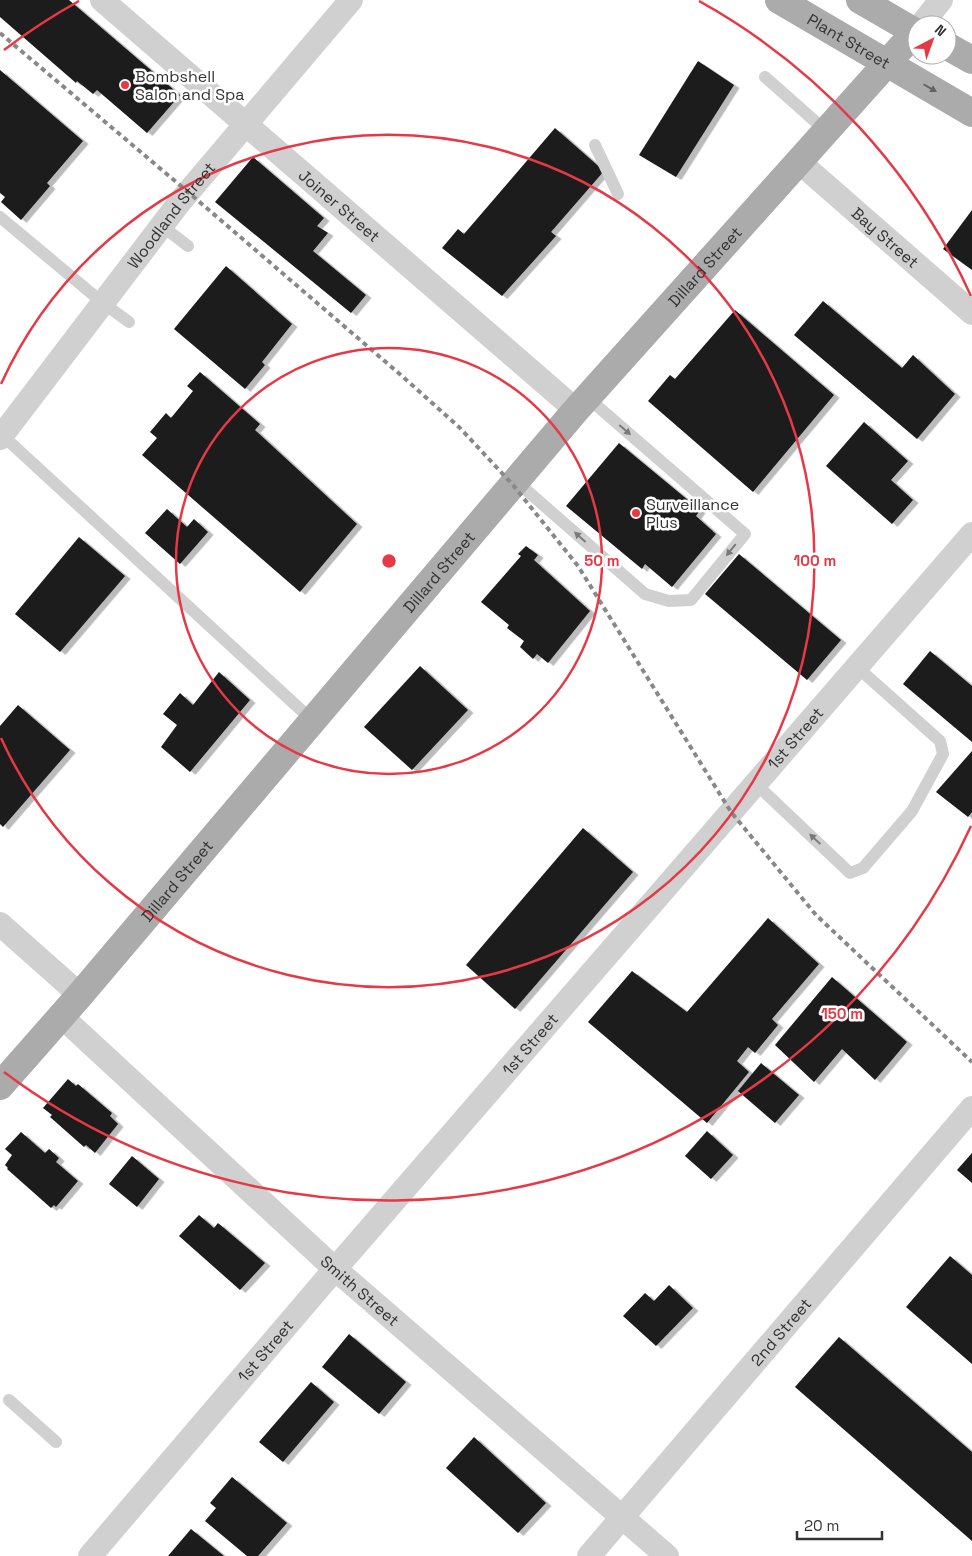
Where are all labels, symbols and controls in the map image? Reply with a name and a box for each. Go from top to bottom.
street label: Plant Street [804,8,894,73]
north arrow [907,15,957,65]
text: N [931,20,950,40]
place label: Bombshell Salon and Spa [135,66,244,105]
marker: Bombshell Salon and Spa [119,79,131,91]
one-way arrow [923,84,936,93]
street label: Woodland Street [122,158,220,273]
street label: Joiner Street [294,164,385,246]
street label: Bay Street [847,202,923,272]
street label: Dillard Street [663,222,746,311]
one-way arrow [618,424,631,435]
place label: Surveillance Plus [646,494,739,533]
marker: Surveillance Plus [630,507,642,519]
street label: Dillard Street [398,527,479,617]
one-way arrow [574,531,586,543]
one-way arrow [726,543,737,556]
text: 50 m [584,551,620,570]
text: 100 m [794,551,836,570]
centre of rings [380,552,398,570]
street label: 1st Street [763,703,828,773]
one-way arrow [809,833,821,845]
street label: Dillard Street [136,836,217,926]
text: 150 m [821,1004,863,1023]
street label: 1st Street [497,1009,563,1079]
street label: Smith Street [316,1251,404,1331]
street label: 2nd Street [746,1293,816,1370]
street label: 1st Street [233,1315,298,1386]
scale bar [797,1508,882,1540]
text: 20 m [804,1516,839,1535]

